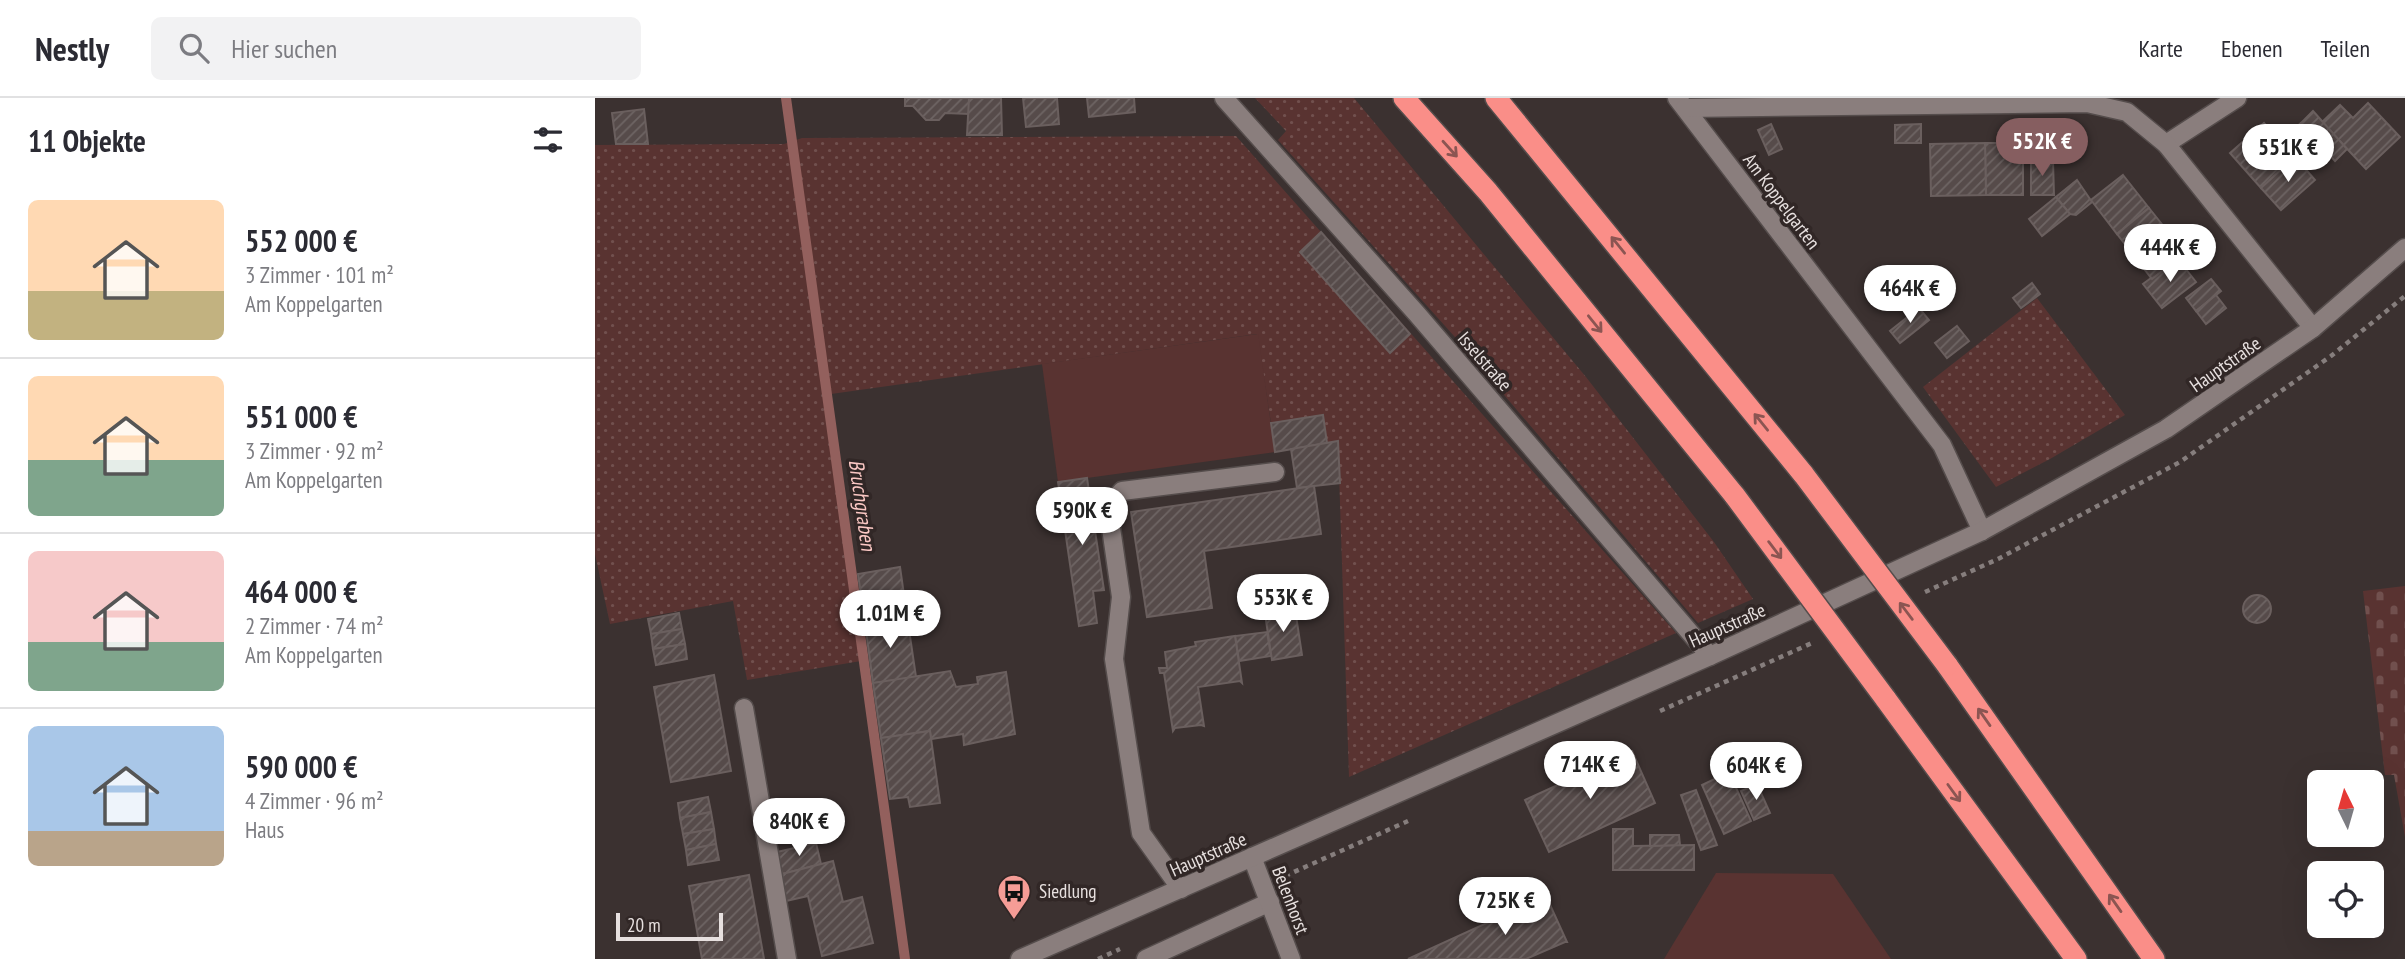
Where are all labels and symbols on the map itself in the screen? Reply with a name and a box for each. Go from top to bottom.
pin: 552K € [1985,118,2099,178]
pin: 551K € [2231,125,2345,184]
one-way arrow [1441,140,1458,157]
street label: Am Koppelgarten [1738,148,1826,254]
pin: 444K € [2113,225,2227,284]
one-way arrow [1610,237,1626,255]
pin: 464K € [1853,266,1967,325]
one-way arrow [1587,314,1603,332]
street label: Isselstraße [1453,326,1517,396]
street label: Hauptstraße [2185,331,2265,397]
one-way arrow [1754,413,1769,431]
water label: Bruchgraben [843,458,882,554]
pin: 590K € [1025,488,1139,547]
one-way arrow [1768,541,1783,559]
pin: 553K € [1226,574,1340,634]
pin: 1.01M € [825,590,955,650]
street label: Hauptstraße [1685,597,1769,652]
one-way arrow [1898,602,1913,620]
one-way arrow [1976,708,1991,727]
pin: 714K € [1533,742,1647,801]
pin: 604K € [1699,742,1813,802]
north arrow [2307,770,2383,847]
one-way arrow [1947,783,1962,801]
pin: 840K € [742,798,856,858]
street label: Hauptstraße [1166,826,1250,881]
street label: Belenhorst [1267,863,1315,938]
bus stop icon: Siedlung [995,872,1033,921]
pin: 725K € [1448,878,1562,937]
place label: Siedlung [1039,879,1097,903]
one-way arrow [2108,894,2122,913]
scale bar [616,910,723,942]

